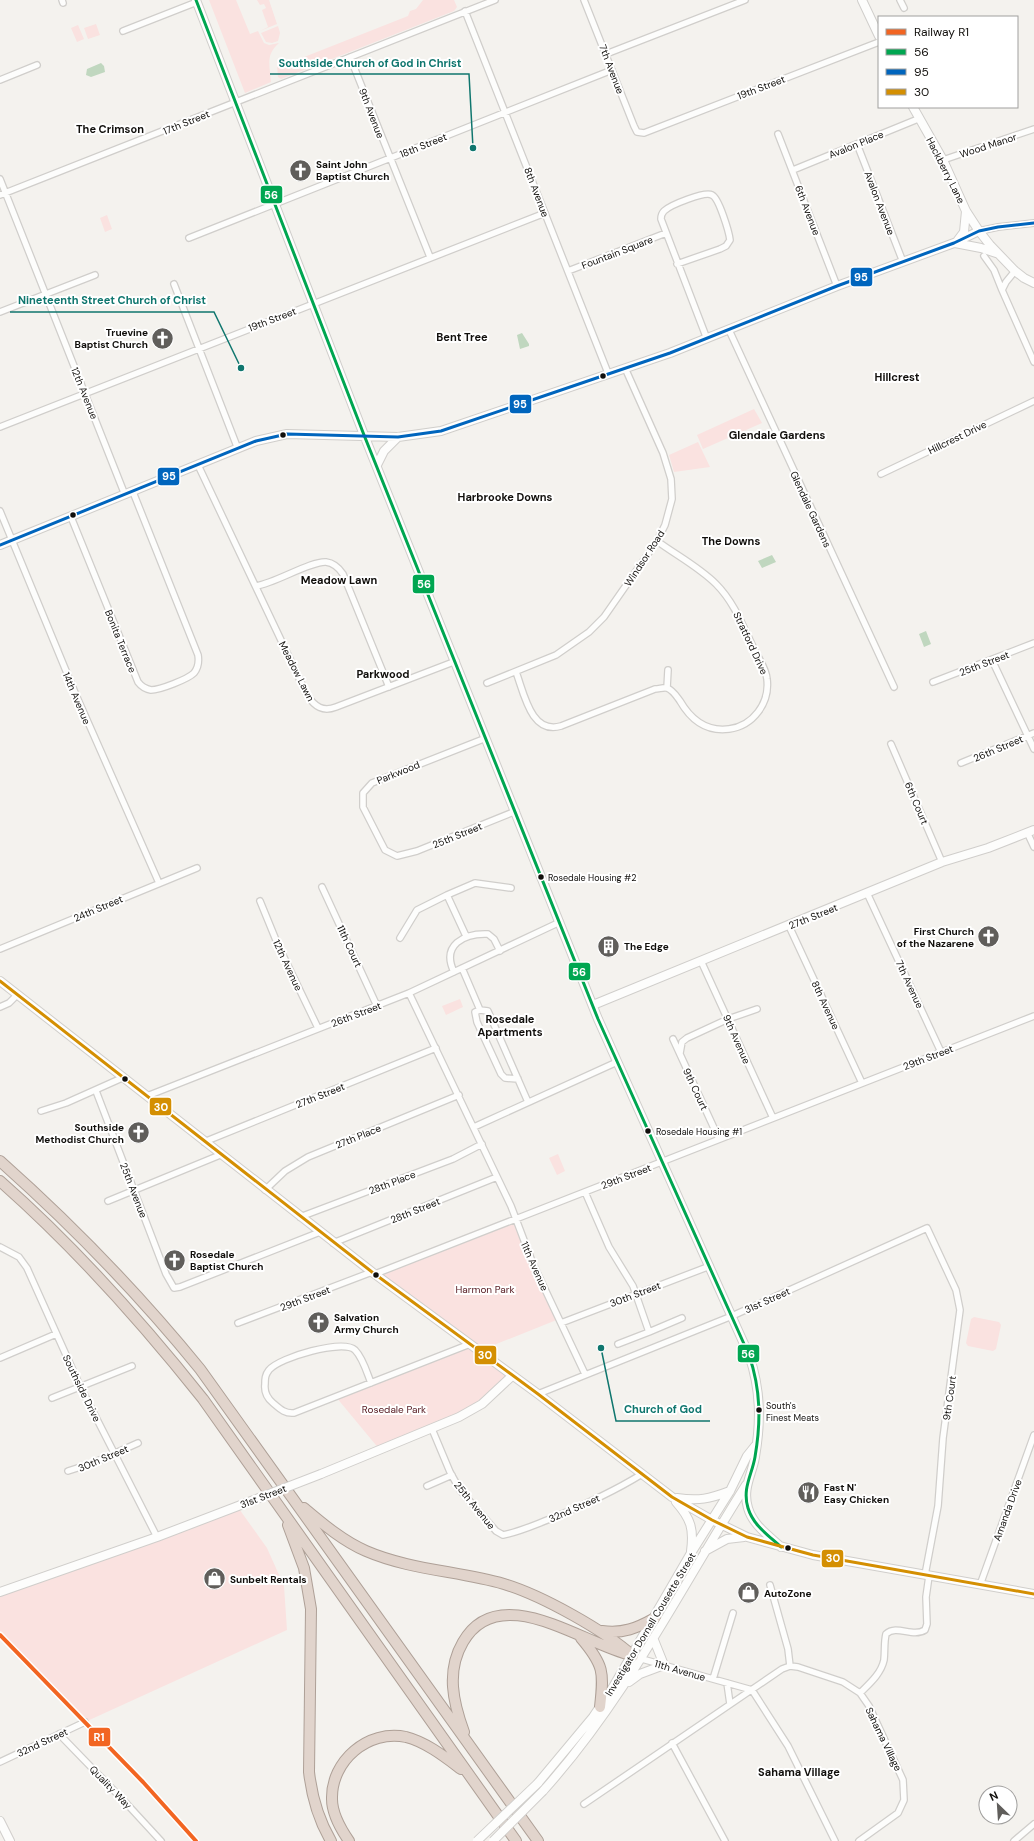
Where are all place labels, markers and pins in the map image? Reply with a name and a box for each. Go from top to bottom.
callout: Southside Church of God in Christ [270,51,469,74]
church icon: Saint John Baptist Church [288,157,314,183]
place label: Saint John Baptist Church [316,158,390,183]
callout: Nineteenth Street Church of Christ [10,289,214,312]
church icon: Truevine Baptist Church [150,325,176,351]
place label: Truevine Baptist Church [75,326,148,351]
unlabelled marker [598,371,608,381]
unlabelled marker [278,430,288,440]
unlabelled marker [68,510,78,520]
marker: Rosedale Housing #2 [536,872,546,882]
place label: Rosedale Housing #2 [548,872,636,884]
church icon: First Church of the Nazarene [976,924,1002,950]
place label: First Church of the Nazarene [897,925,974,950]
building icon: The Edge [596,933,622,959]
place label: The Edge [624,940,669,953]
unlabelled marker [120,1074,130,1084]
church icon: Southside Methodist Church [126,1120,152,1146]
place label: Southside Methodist Church [35,1121,124,1146]
marker: Rosedale Housing #1 [643,1126,653,1136]
place label: Rosedale Housing #1 [656,1126,742,1138]
church icon: Rosedale Baptist Church [161,1247,187,1273]
place label: Rosedale Baptist Church [190,1248,264,1273]
unlabelled marker [371,1270,381,1280]
church icon: Salvation Army Church [306,1310,332,1336]
place label: Salvation Army Church [334,1311,399,1336]
callout: Church of God [616,1398,710,1421]
place label: South's Finest Meats [766,1400,819,1424]
marker: South's Finest Meats [754,1405,764,1415]
restaurant icon: Fast N' Easy Chicken [795,1480,821,1506]
place label: Fast N' Easy Chicken [824,1481,889,1506]
unlabelled marker [783,1543,793,1553]
shop icon: Sunbelt Rentals [201,1566,227,1592]
place label: Sunbelt Rentals [230,1573,307,1586]
shop icon: AutoZone [736,1580,762,1606]
place label: AutoZone [764,1587,812,1600]

